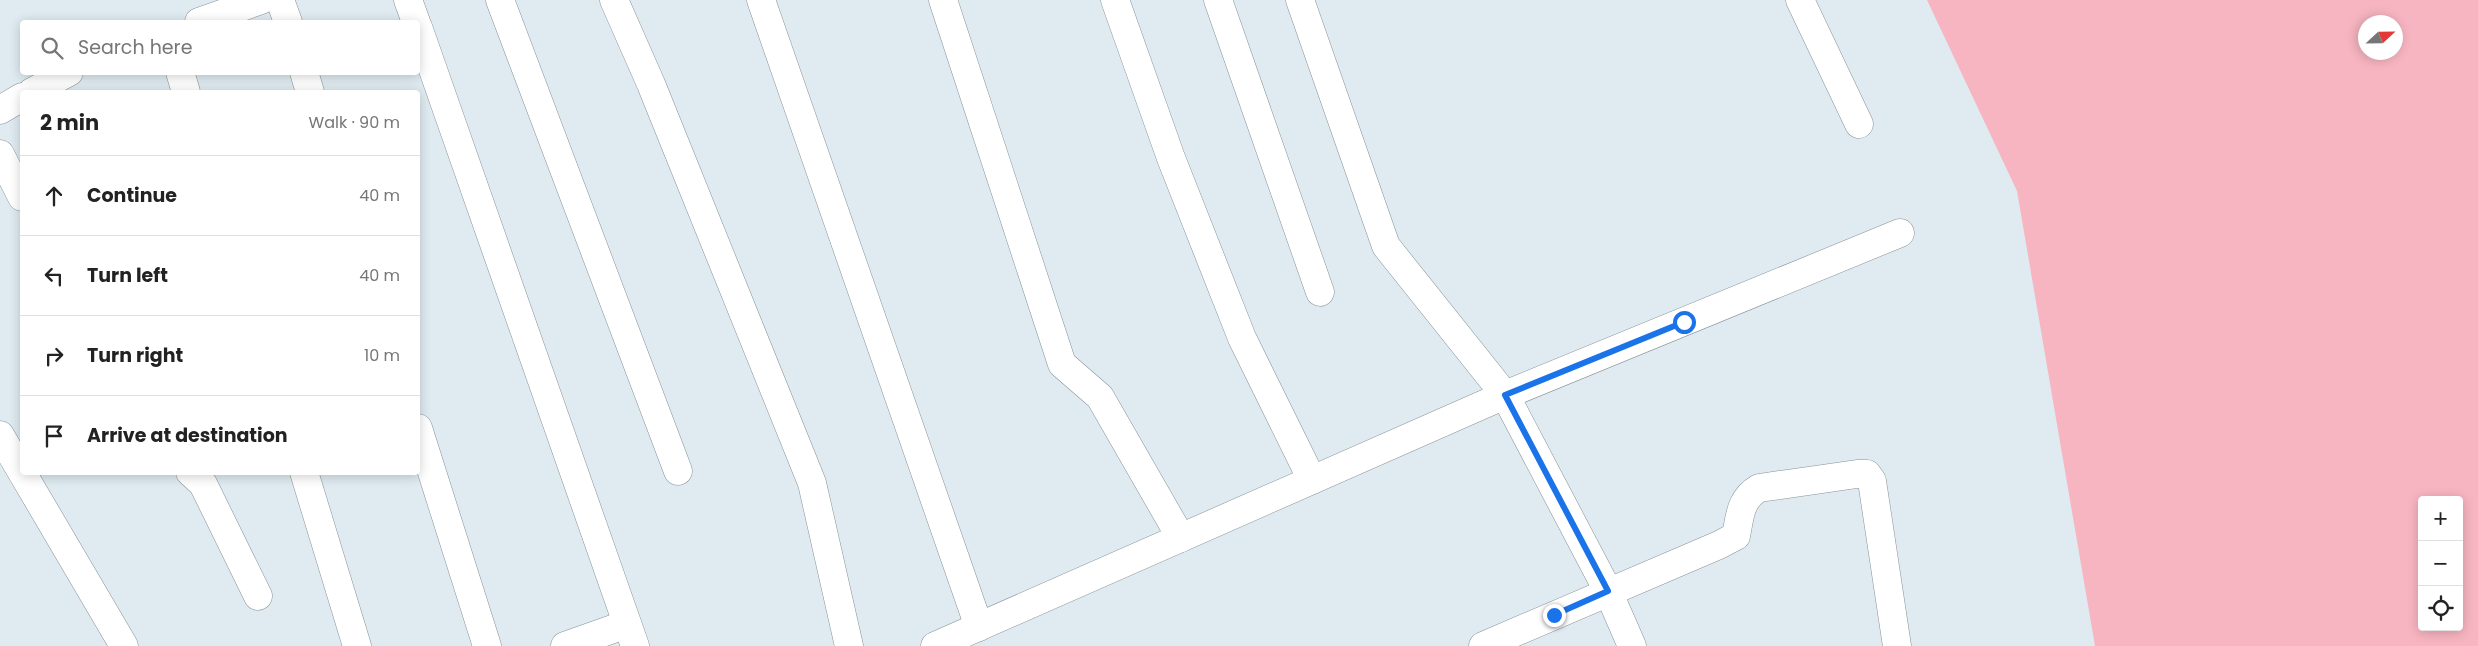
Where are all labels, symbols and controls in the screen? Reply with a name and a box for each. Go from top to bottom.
north arrow [2358,15,2403,60]
search box [20,20,420,75]
icon: search [38,34,66,62]
text: Search here [78,34,192,61]
text: 2 min [40,108,99,137]
text: Walk · 90 m [309,111,400,134]
icon: ahead [40,182,68,210]
text: Continue [87,182,177,209]
text: 40 m [359,184,400,207]
icon: left [40,262,68,290]
text: Turn left [87,262,168,289]
text: 40 m [359,264,400,287]
route start [1673,311,1696,334]
icon: right [40,342,68,370]
text: Turn right [87,342,183,369]
text: 10 m [364,344,400,367]
icon: arrive [40,422,68,450]
text: Arrive at destination [87,422,288,449]
map controls [2418,496,2463,631]
button: + [2418,496,2463,541]
button: − [2418,541,2463,586]
button: locate [2418,586,2463,631]
route end [1543,604,1566,627]

